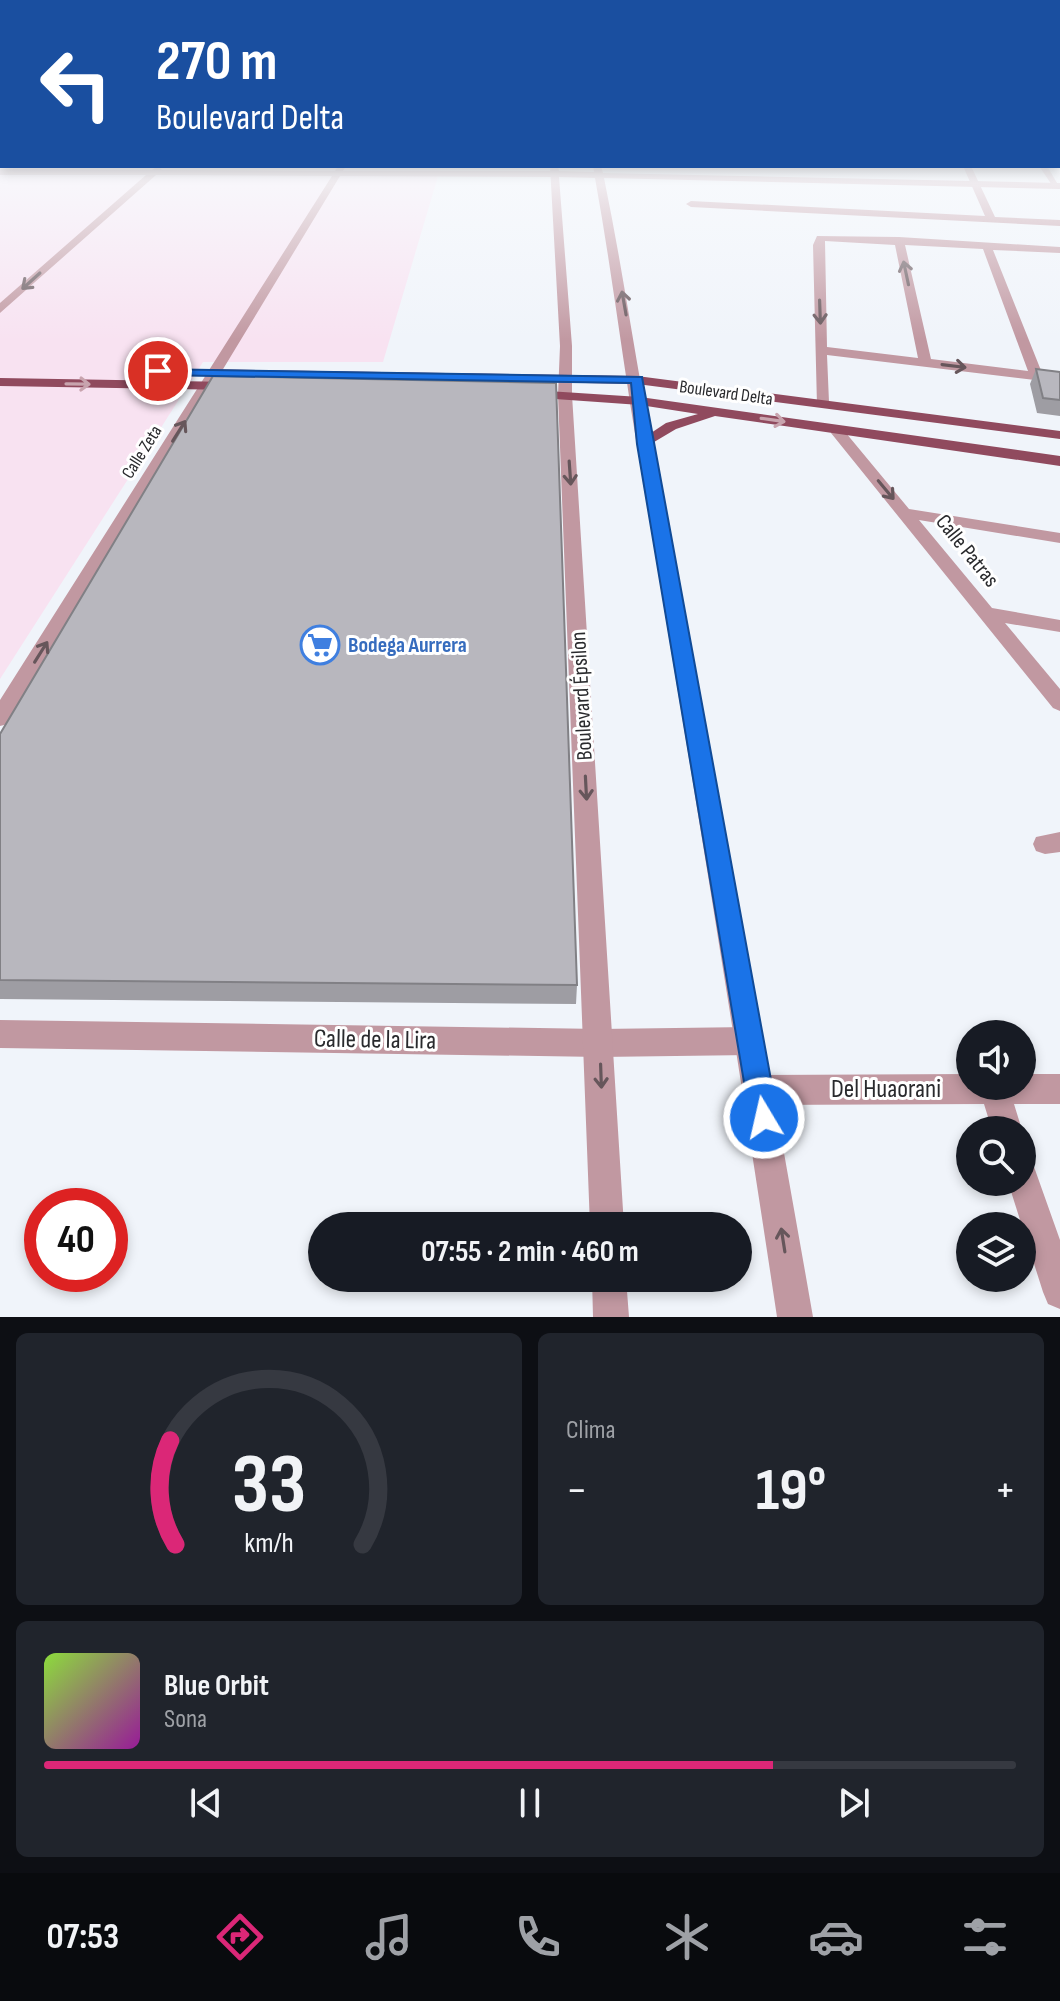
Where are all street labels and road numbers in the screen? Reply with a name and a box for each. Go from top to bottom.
street label: Boulevard Delta [678,376,774,410]
street label: Calle Zeta [118,421,167,482]
street label: Calle Patras [930,509,1005,593]
street label: Boulevard Épsilon [565,631,599,761]
street label: Calle de la Lira [314,1023,436,1057]
street label: Del Huaorani [831,1074,941,1105]

